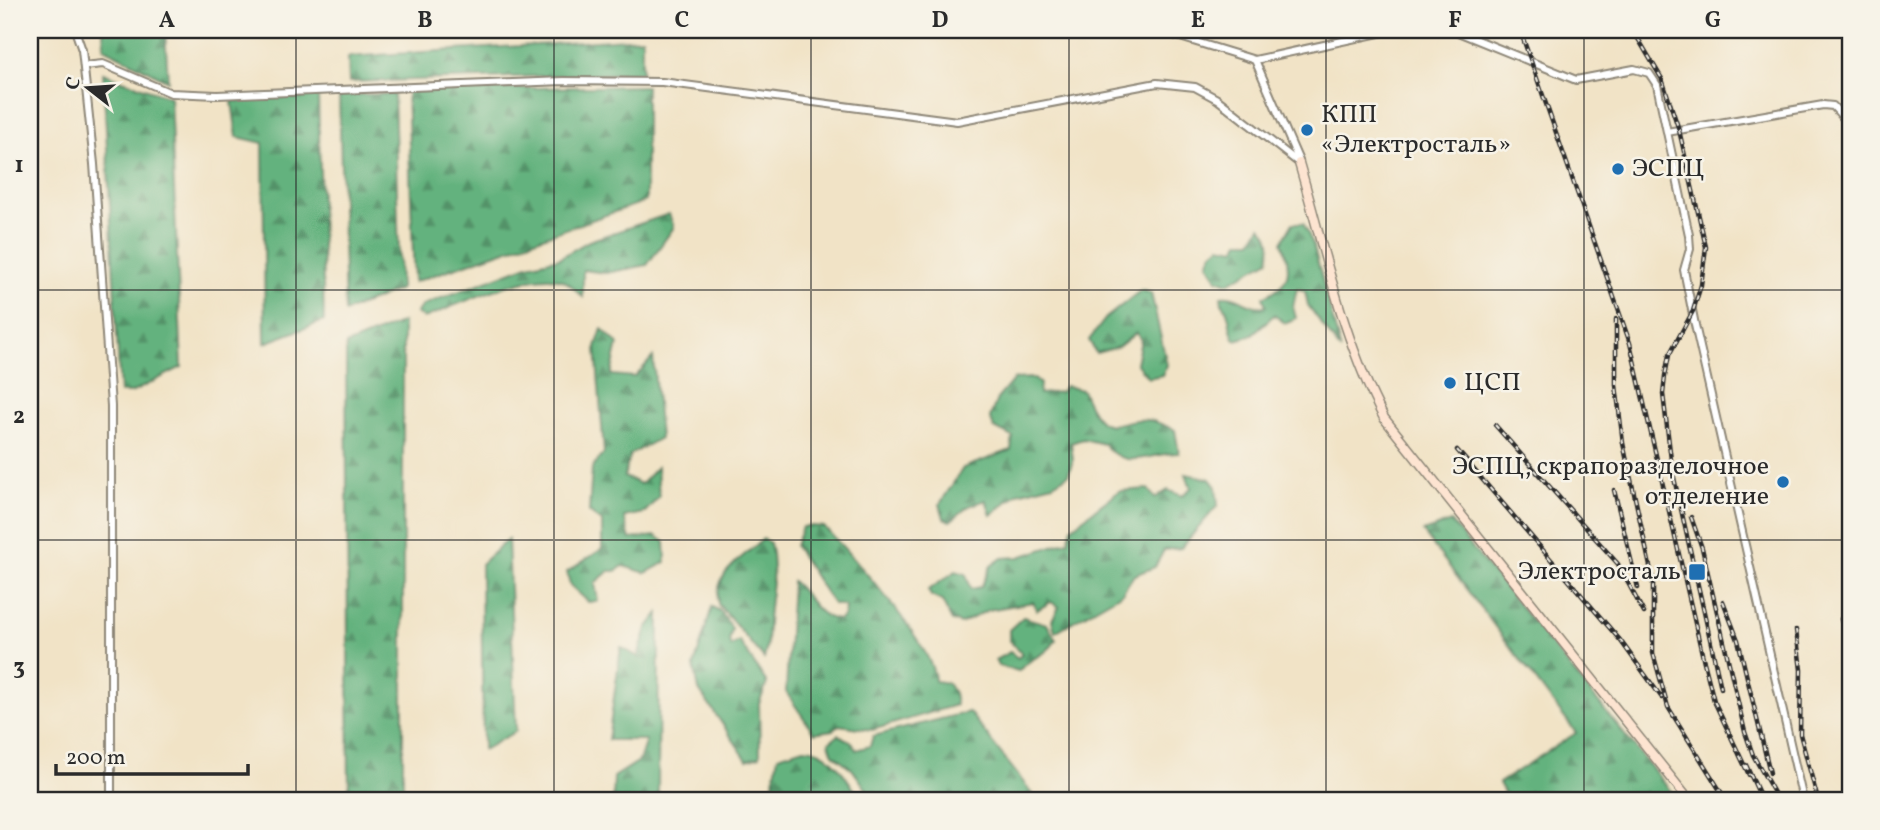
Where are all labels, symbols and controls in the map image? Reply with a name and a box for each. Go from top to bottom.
text: A [159,5,175,37]
text: B [417,5,433,37]
text: C [675,5,689,37]
text: D [932,5,949,37]
text: E [1191,5,1205,37]
text: F [1448,5,1462,37]
text: G [1705,5,1721,37]
north arrow [52,52,122,122]
text: С [59,74,88,93]
place label: КПП «Электросталь» [1321,97,1511,163]
marker: КПП «Электросталь» [1299,122,1315,138]
text: 1 [14,150,24,182]
place label: ЭСПЦ [1632,151,1705,187]
marker: ЭСПЦ [1610,161,1626,177]
place label: ЦСП [1464,365,1521,401]
marker: ЦСП [1442,375,1458,391]
text: 2 [13,401,25,433]
place label: ЭСПЦ, скрапоразделочное отделение [1452,449,1769,515]
marker: ЭСПЦ, скрапоразделочное отделение [1775,474,1791,490]
place label: Электросталь [1518,554,1681,590]
marker: Электросталь [1687,562,1707,582]
text: 3 [13,652,25,684]
scale bar [56,732,248,776]
text: 200 m [66,744,126,773]

